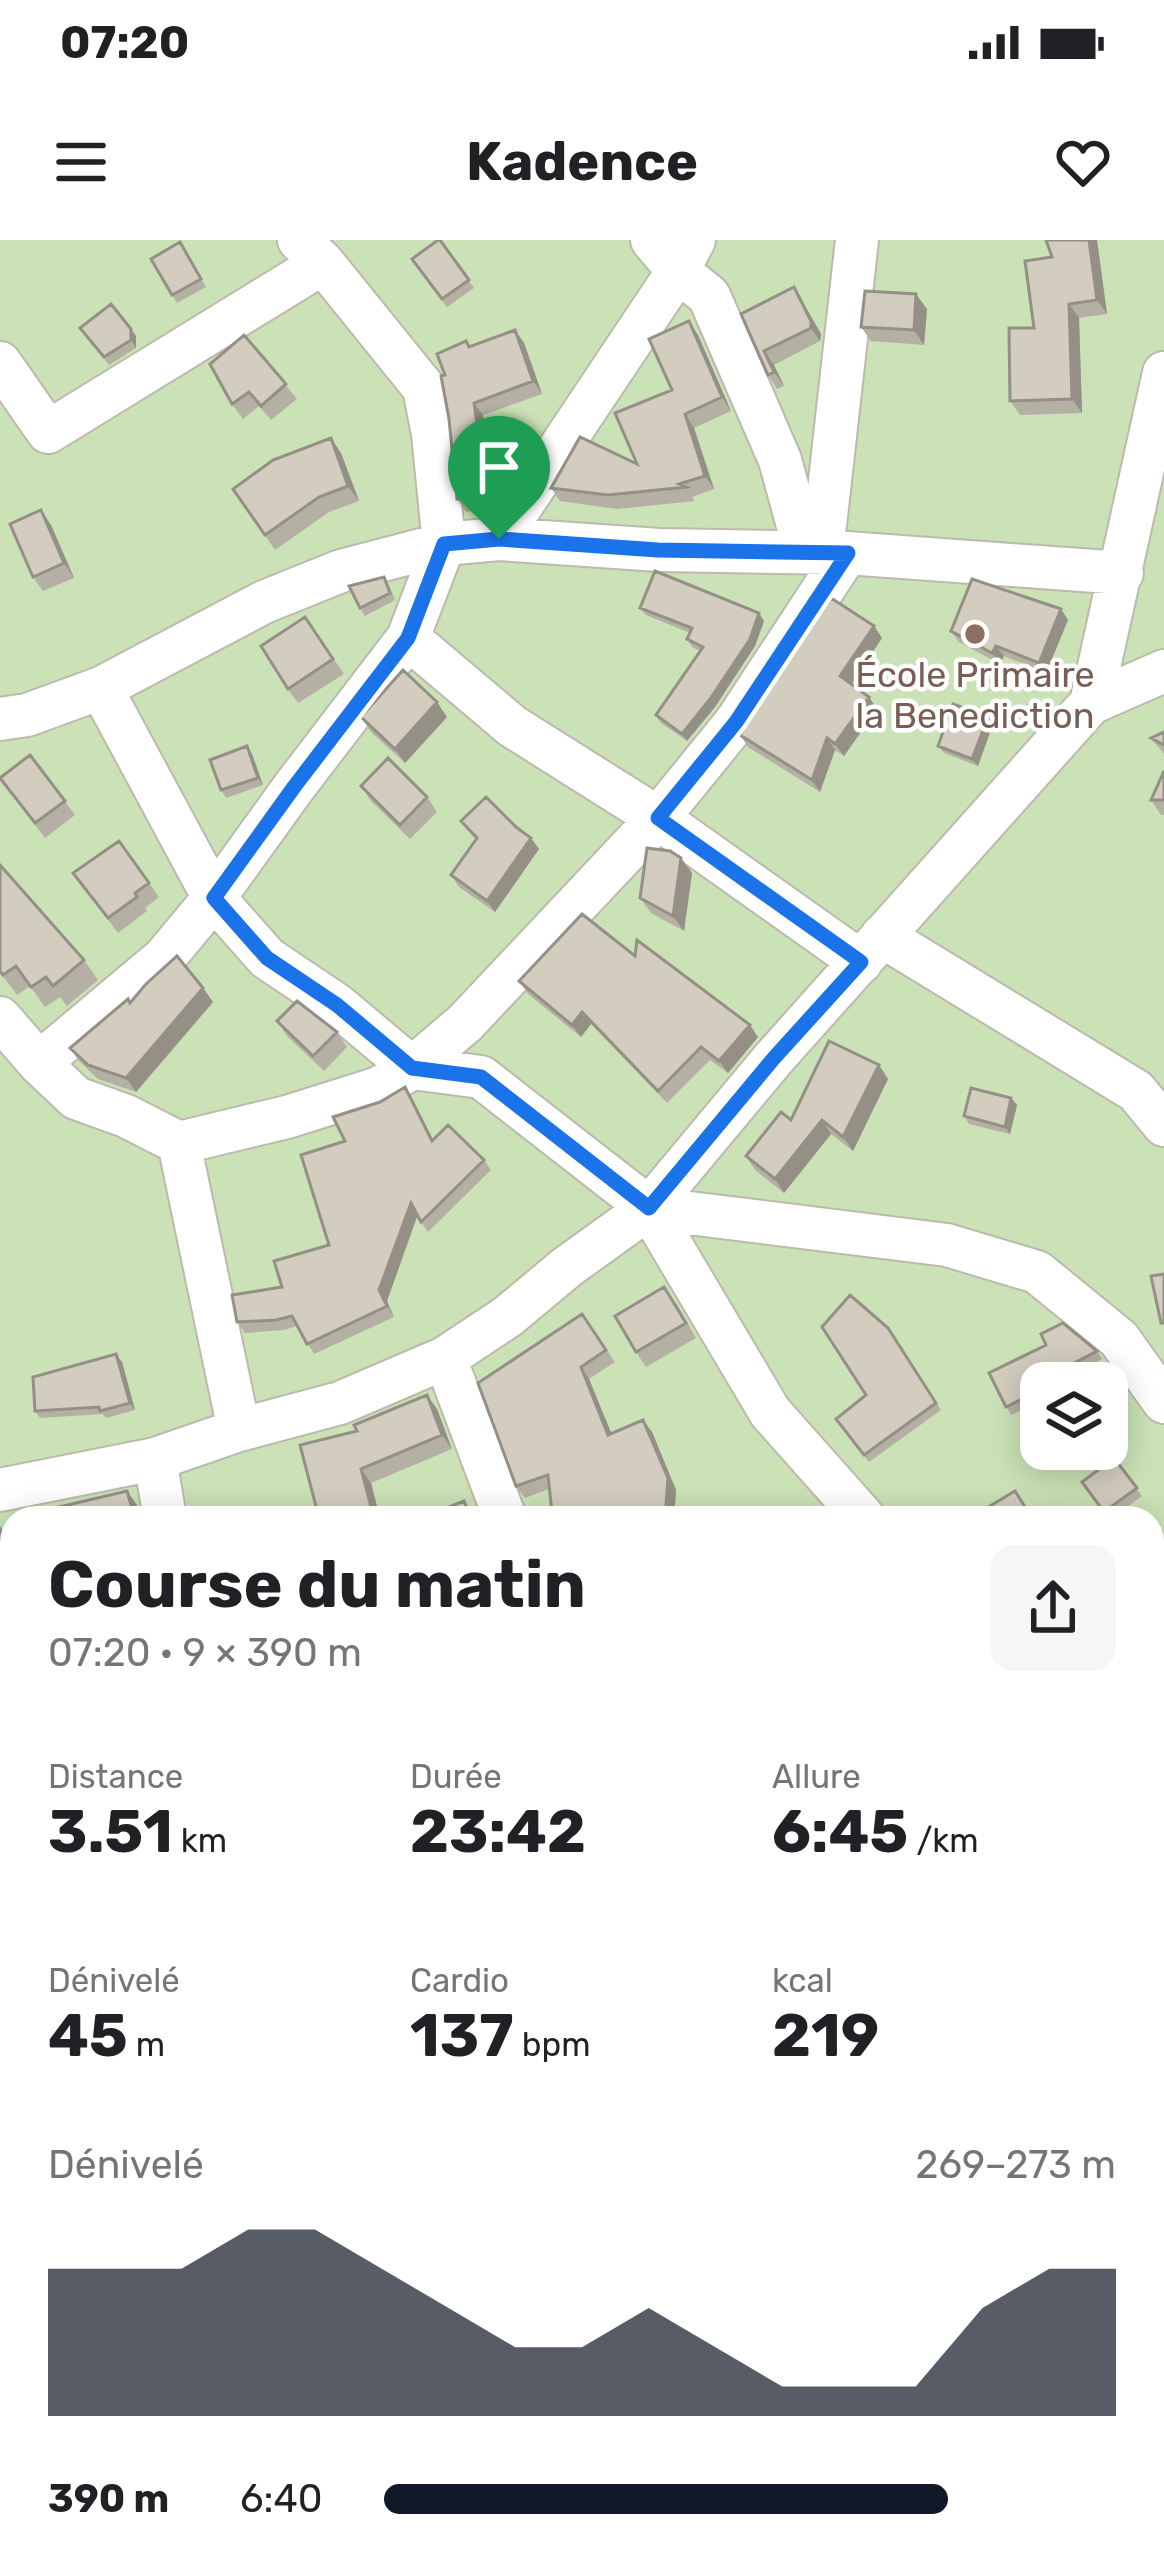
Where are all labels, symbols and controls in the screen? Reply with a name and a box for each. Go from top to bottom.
text: 07:20 [60,16,189,69]
icon: menu [48,129,114,195]
icon: heart [1050,129,1116,195]
text: Kadence [466,130,698,194]
pin [448,416,550,539]
icon: arrive [466,434,532,500]
marker: École Primaire la Benediction [962,621,988,647]
place label: École Primaire la Benediction [855,653,1095,737]
map controls [1020,1362,1128,1470]
button: layers [1020,1362,1128,1470]
text: Course du matin [48,1545,586,1624]
button: share [990,1545,1116,1671]
text: 07:20 · 9 × 390 m [48,1630,362,1676]
text: Distance [48,1757,183,1796]
text: Durée [410,1757,502,1796]
text: Allure [772,1757,861,1796]
text: 3.51 [48,1796,173,1867]
text: 23:42 [410,1796,586,1867]
text: 6:45 [772,1796,908,1867]
text: km [173,1821,227,1860]
text: /km [908,1821,979,1860]
text: Dénivelé [48,1961,180,2000]
text: Cardio [410,1961,509,2000]
text: kcal [772,1961,833,2000]
text: 45 [48,2000,128,2071]
text: 137 [410,2000,514,2071]
text: 219 [772,2000,879,2071]
text: m [128,2025,165,2064]
text: bpm [514,2025,590,2064]
text: Dénivelé [48,2142,204,2188]
text: 269–273 m [916,2142,1116,2188]
text: 390 m [48,2476,169,2522]
text: 6:40 [240,2476,323,2522]

